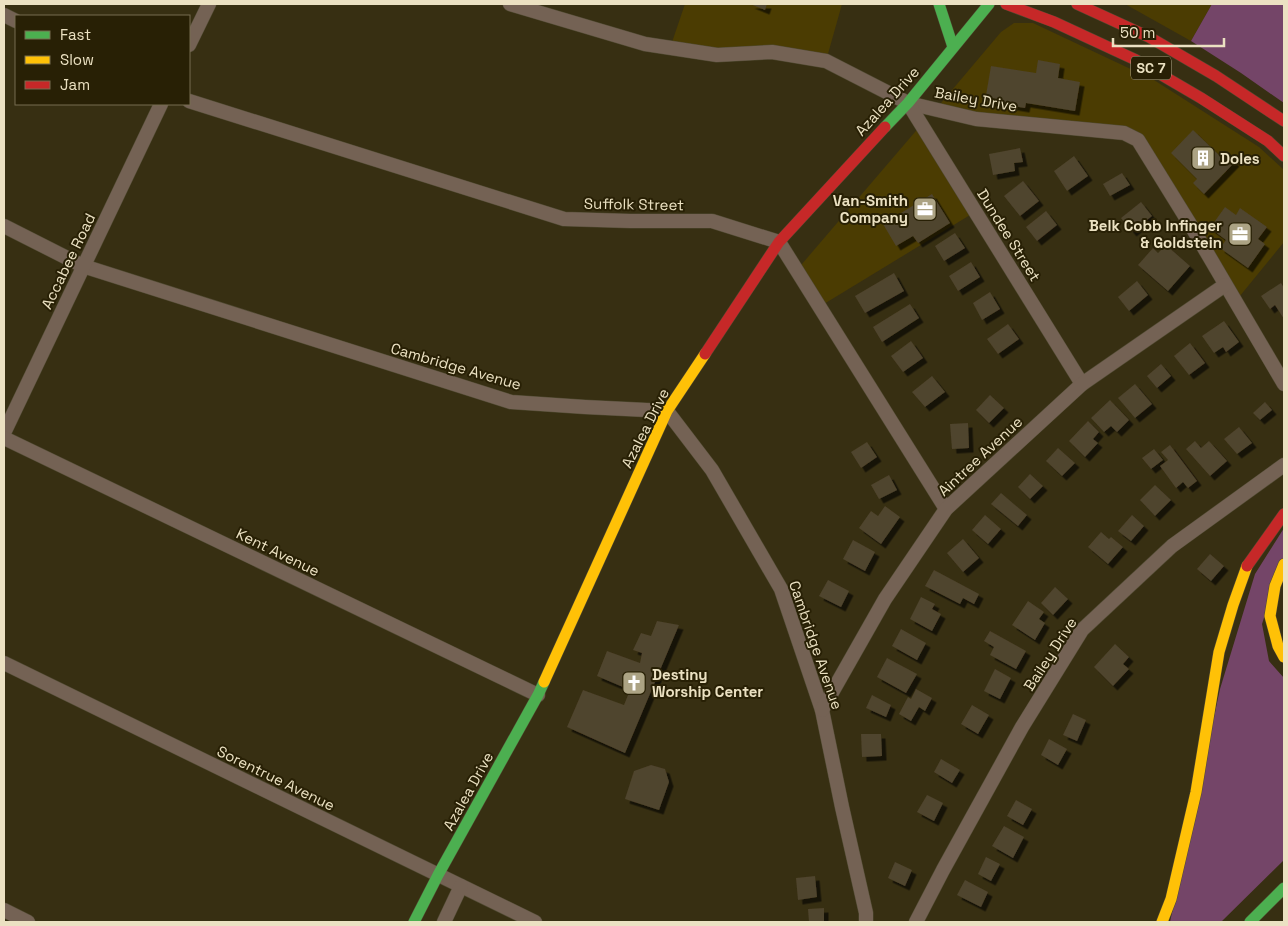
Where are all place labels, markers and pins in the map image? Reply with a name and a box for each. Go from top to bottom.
building icon: Doles [1190,145,1216,171]
place label: Doles [1220,149,1260,168]
place label: Van-Smith Company [833,191,908,227]
office icon: Van-Smith Company [912,196,938,222]
place label: Belk Cobb Infinger & Goldstein [1089,216,1222,252]
office icon: Belk Cobb Infinger & Goldstein [1227,221,1253,247]
place label: Destiny Worship Center [652,665,763,701]
church icon: Destiny Worship Center [621,670,647,696]

